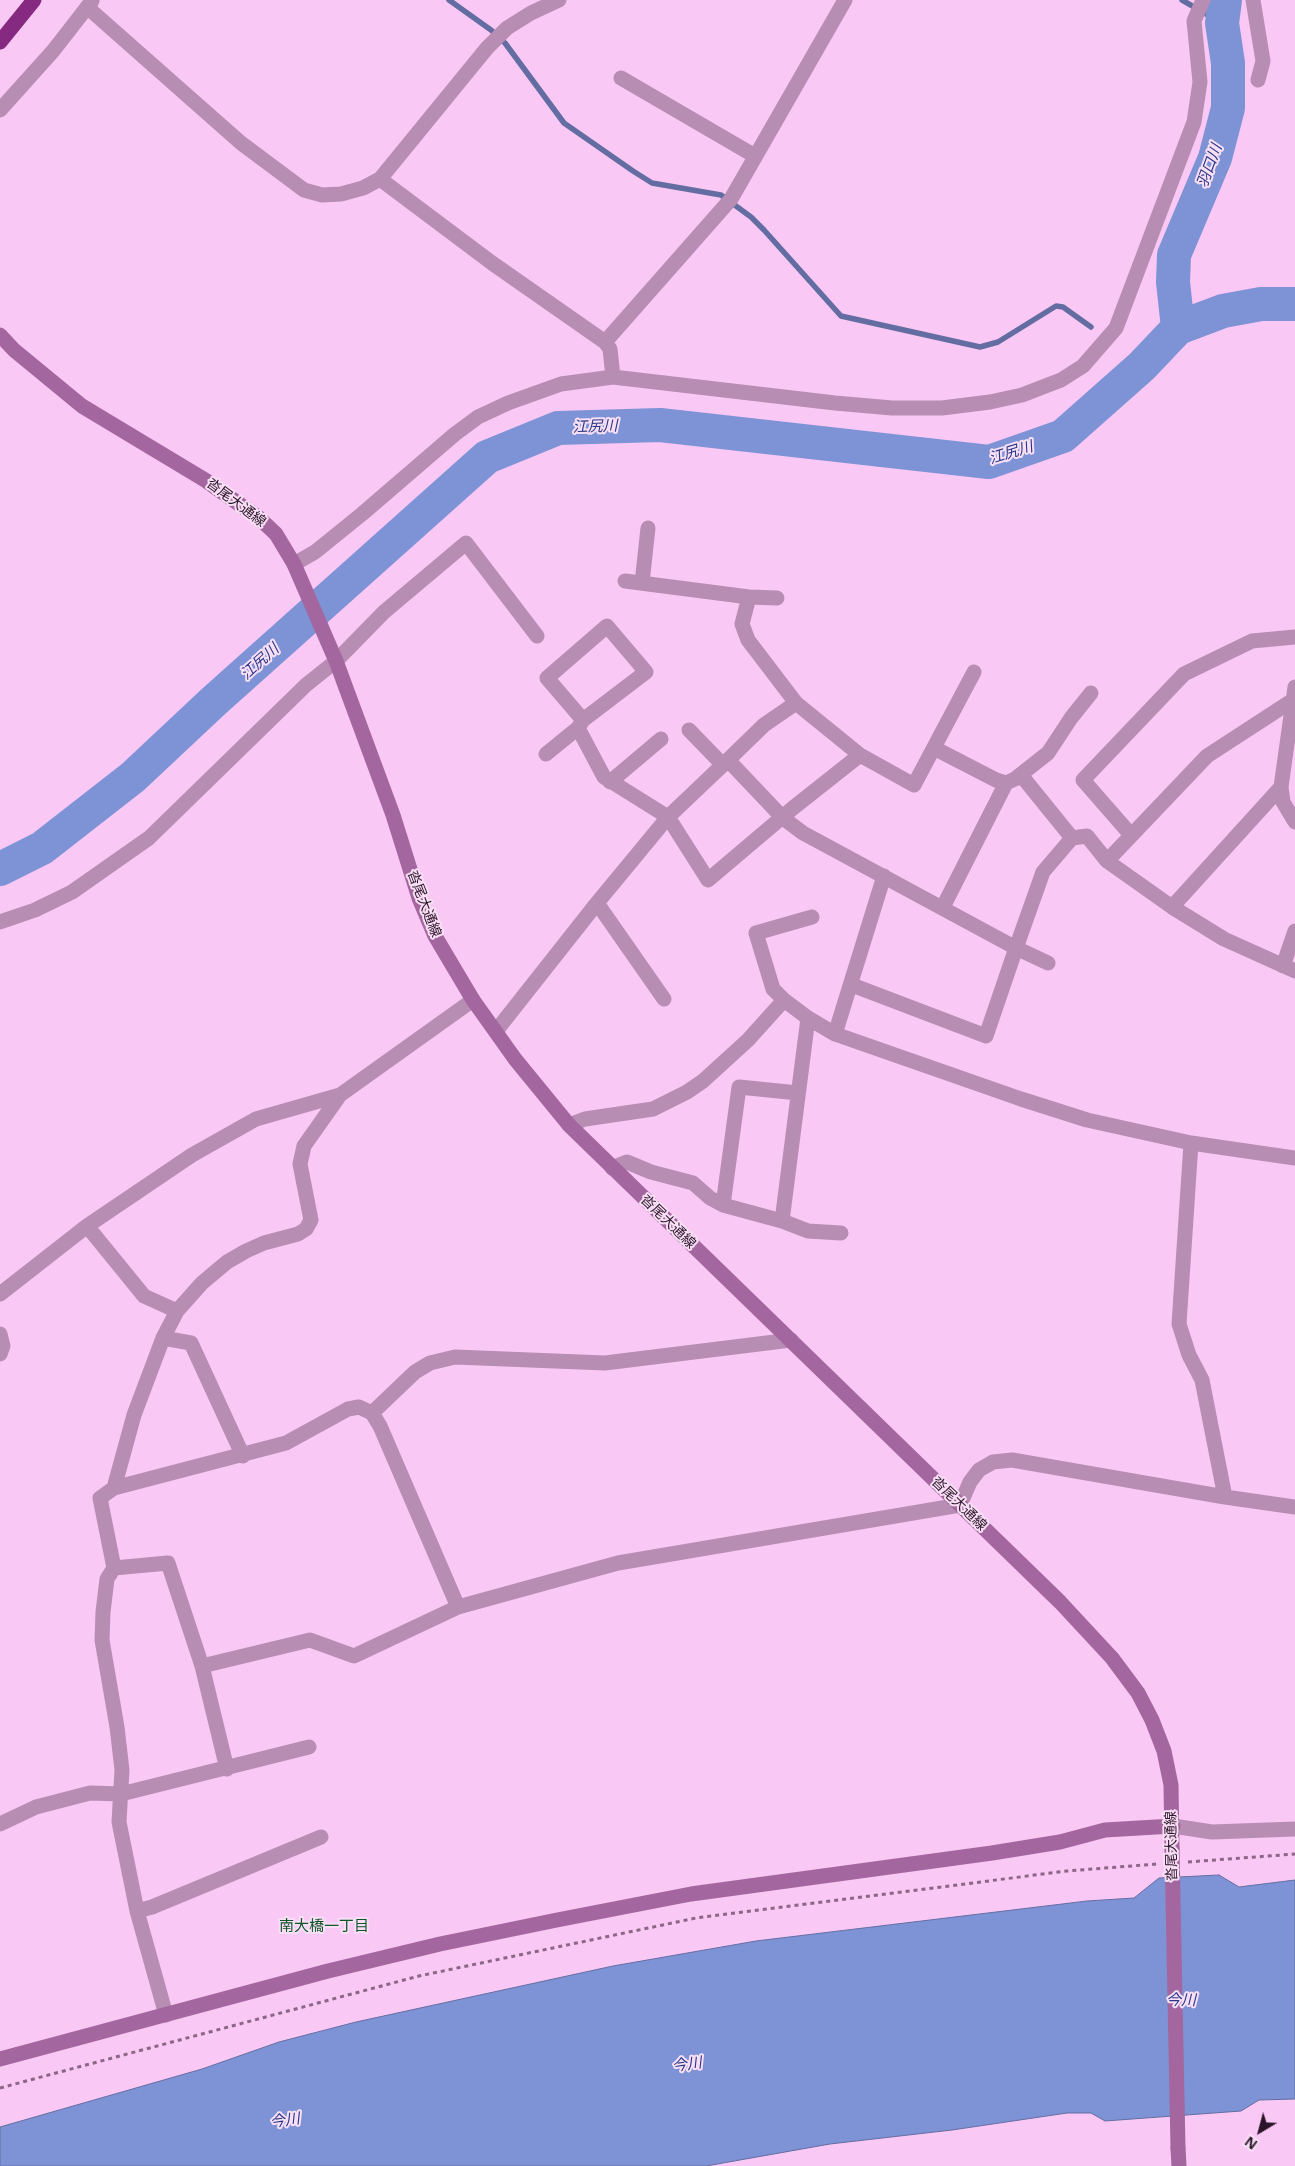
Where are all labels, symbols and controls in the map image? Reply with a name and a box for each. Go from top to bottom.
water label: 羽口川 [1194,142,1226,190]
water label: 江尻川 [572,417,618,437]
water label: 江尻川 [987,438,1035,468]
street label: 沓尾大通線 [203,475,269,531]
water label: 江尻川 [237,640,283,684]
street label: 沓尾大通線 [404,868,444,940]
street label: 沓尾大通線 [637,1192,699,1252]
street label: 沓尾大通線 [928,1474,990,1534]
street label: 沓尾大通線 [1163,1811,1181,1881]
district label: 南大橋一丁目 [279,1918,369,1936]
water label: 今川 [1166,1992,1196,2010]
water label: 今川 [671,2054,703,2076]
north arrow [1235,2106,1285,2156]
water label: 今川 [269,2110,301,2132]
text: N [1240,2132,1261,2154]

